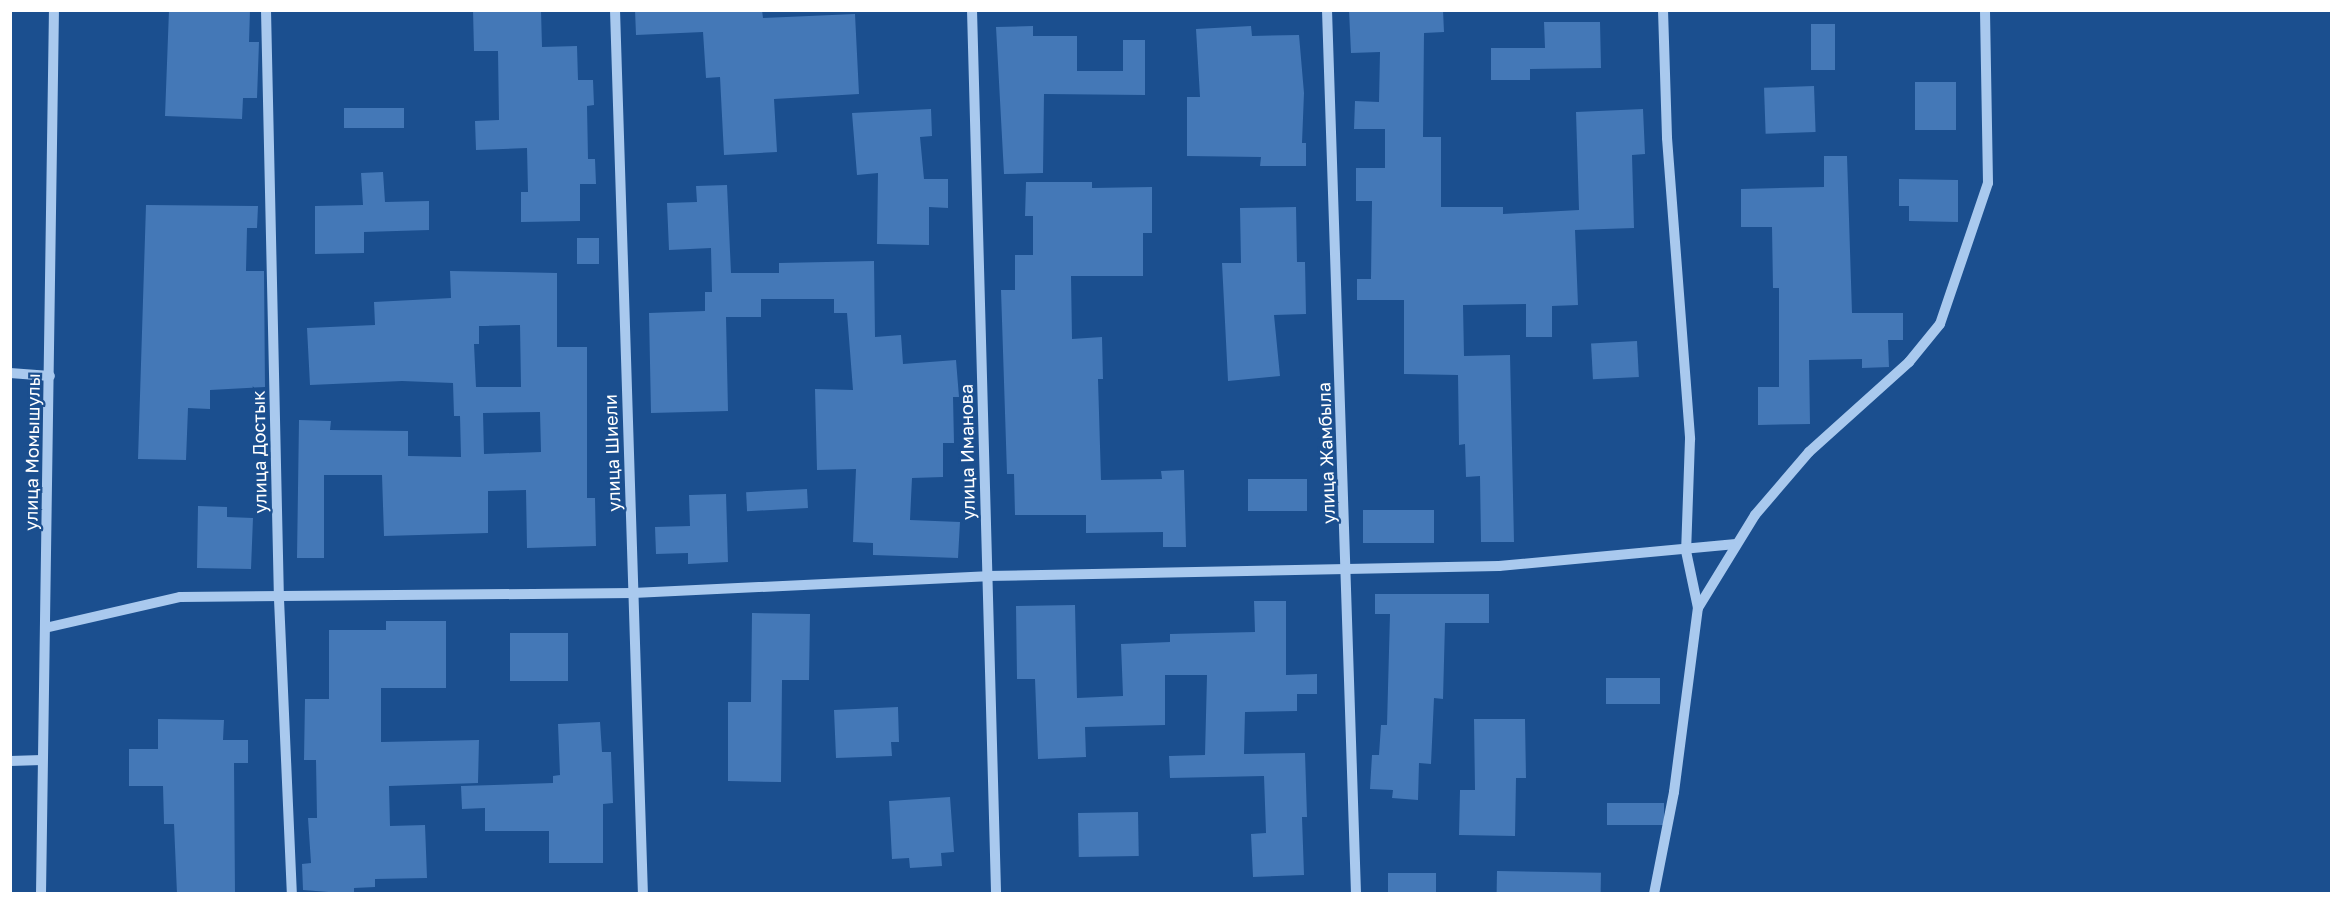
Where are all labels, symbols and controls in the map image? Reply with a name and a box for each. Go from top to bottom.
street label: улица Момышулы [20,373,44,531]
street label: улица Жамбыла [1313,382,1339,524]
street label: улица Иманова [955,384,979,520]
street label: улица Достык [247,390,271,514]
street label: улица Шиели [599,394,625,512]

